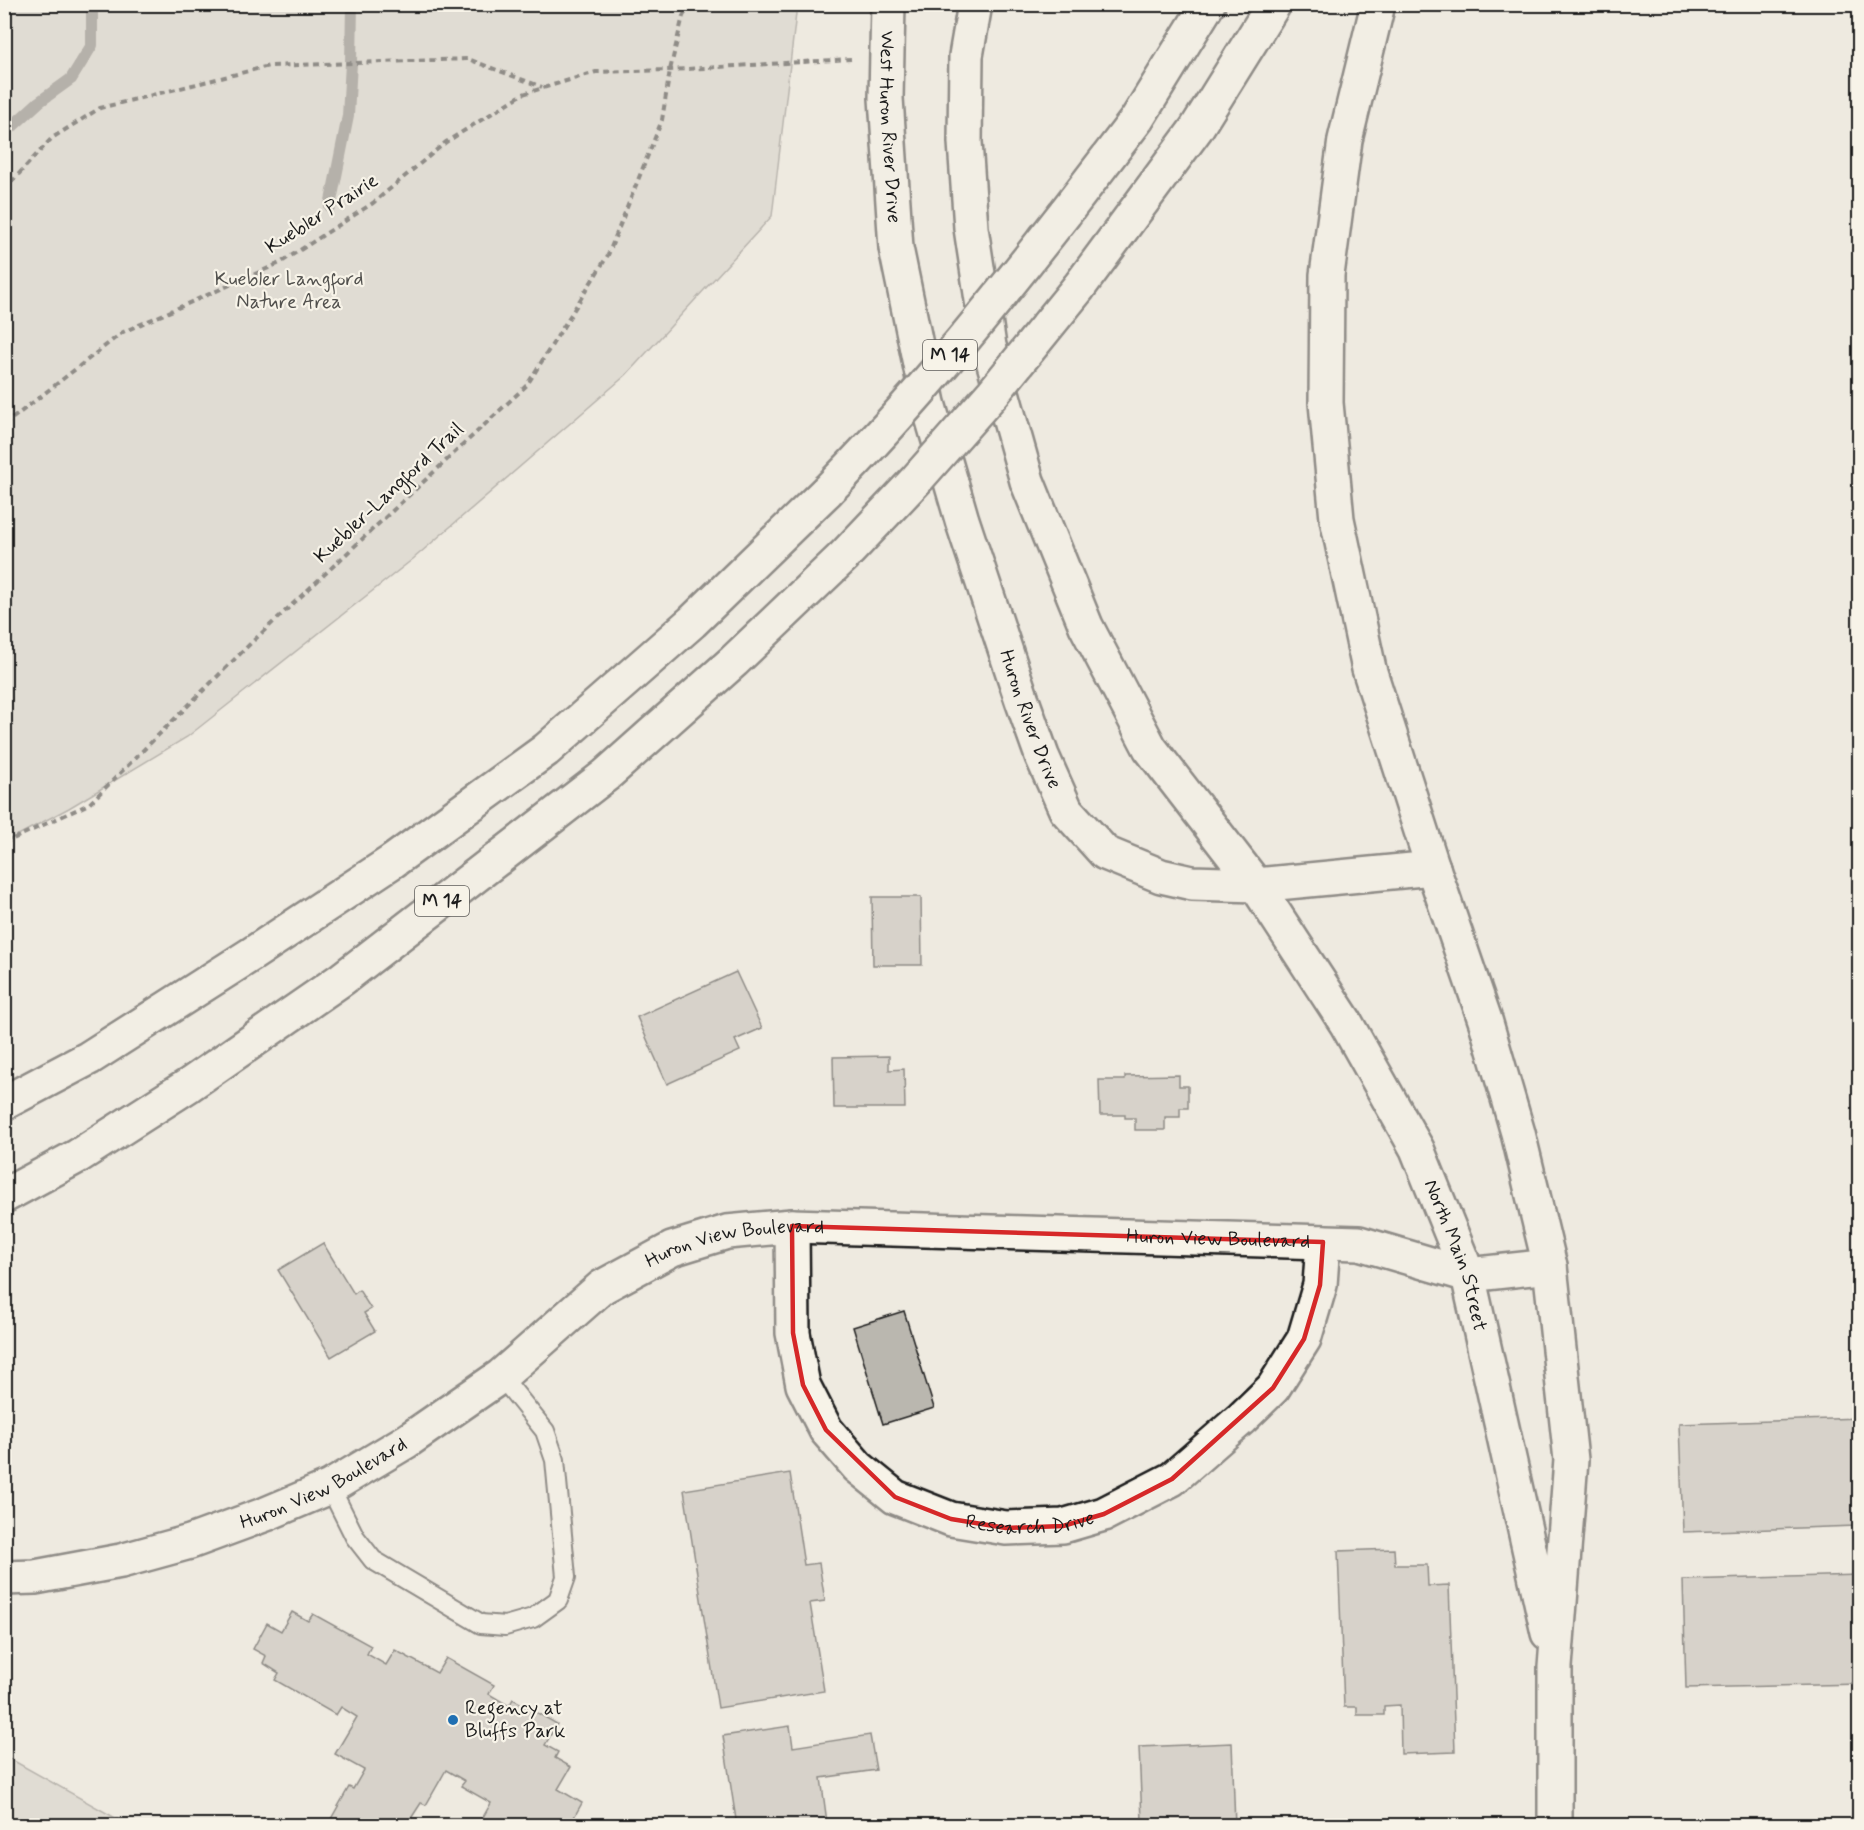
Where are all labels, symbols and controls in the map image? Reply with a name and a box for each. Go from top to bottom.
street label: West Huron River Drive [872,30,908,224]
street label: Kuebler Prairie [260,167,384,261]
park label: Kuebler Langford Nature Area [214,266,364,316]
road number: M 14 [923,340,977,370]
street label: Kuebler-Langford Trail [308,416,471,571]
street label: Huron River Drive [993,646,1068,793]
road number: M 14 [415,886,469,916]
street label: North Main Street [1417,1175,1494,1334]
street label: Huron View Boulevard [640,1212,825,1275]
street label: Huron View Boulevard [1126,1223,1311,1255]
street label: Huron View Boulevard [236,1431,412,1536]
street label: Research Drive [963,1504,1097,1542]
place label: Regency at Bluffs Park [465,1695,565,1745]
marker: Regency at Bluffs Park [446,1713,460,1727]

